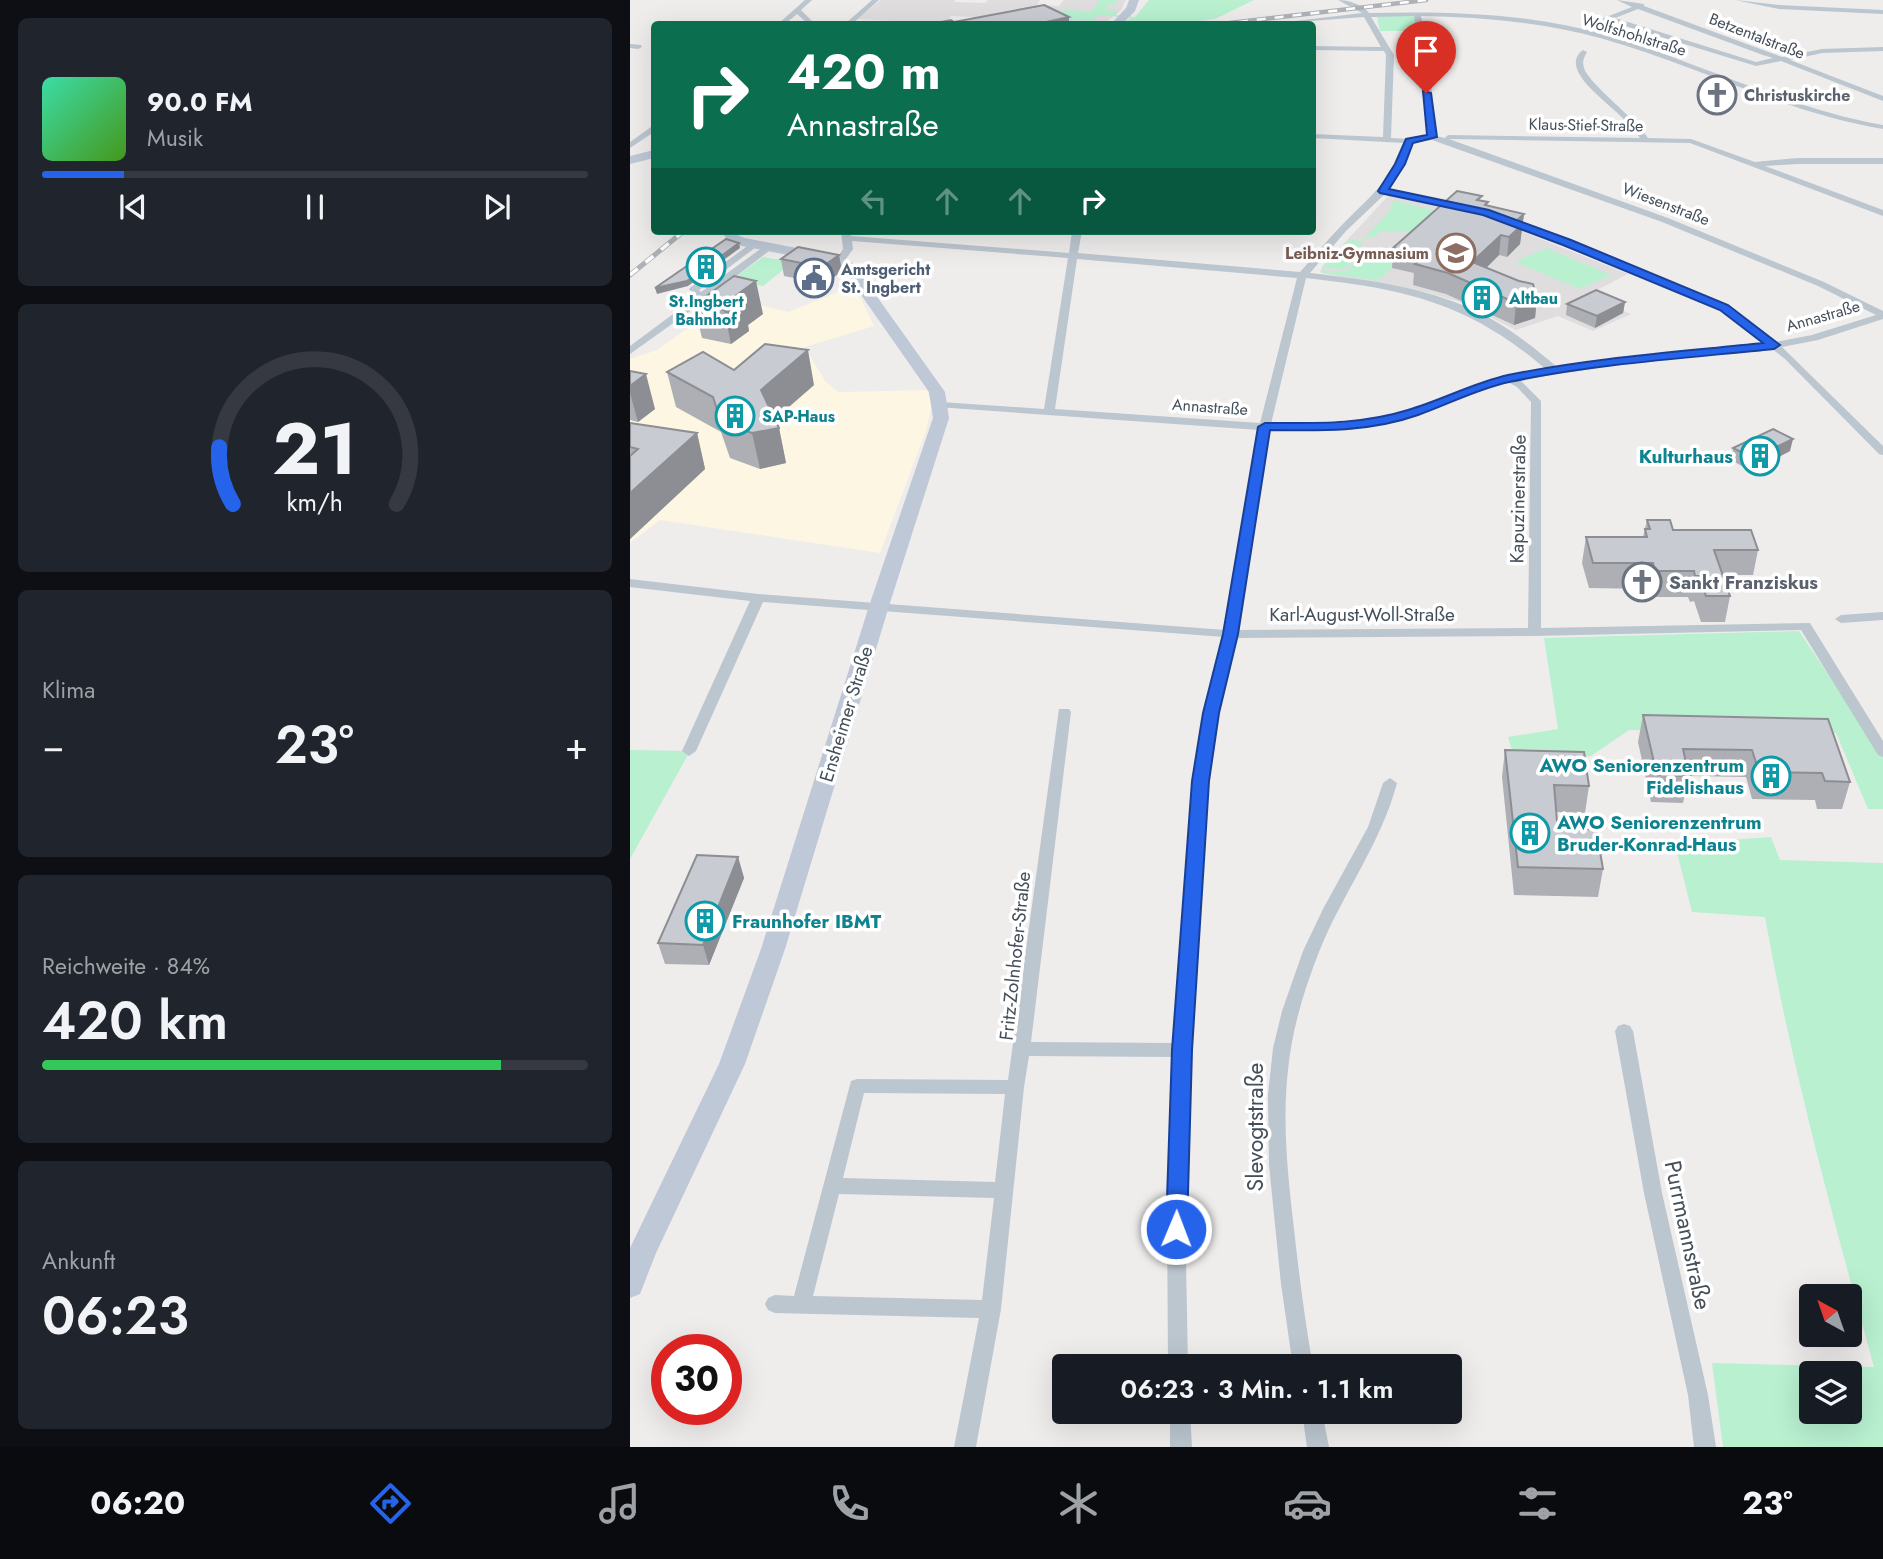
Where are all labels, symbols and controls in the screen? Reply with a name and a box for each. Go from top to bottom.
street label: Betzentalstraße [1706,7,1808,65]
street label: Wolfshohlstraße [1579,8,1689,62]
pin [1396,21,1456,93]
icon: arrive [1407,32,1445,70]
text: 420 m [787,37,941,107]
icon: right [672,49,763,140]
church icon: Christuskirche [1696,74,1738,116]
text: 90.0 FM [147,83,253,121]
place label: Christuskirche [1744,84,1850,107]
text: Annastraße [787,102,939,148]
street label: Klaus-Stief-Straße [1528,113,1644,137]
text: Musik [147,121,203,155]
street label: Wiesenstraße [1619,177,1713,231]
icon: left [855,182,893,220]
icon: ahead [928,182,966,220]
icon: ahead [1001,182,1039,220]
icon: right [1074,182,1112,220]
icon: previous [114,188,152,226]
icon: pause [296,188,334,226]
icon: next [478,188,516,226]
school or university icon: Leibniz-Gymnasium [1435,232,1477,274]
place label: Leibniz-Gymnasium [1285,242,1429,265]
building icon: St.Ingbert Bahnhof [685,246,727,288]
public building icon: Amtsgericht St. Ingbert [793,257,835,299]
place label: Amtsgericht St. Ingbert [840,258,931,299]
building icon: Altbau [1461,277,1503,319]
place label: Altbau [1508,287,1558,310]
place label: St.Ingbert Bahnhof [668,290,744,331]
street label: Annastraße [1783,294,1863,338]
street label: Annastraße [1171,393,1249,421]
building icon: SAP-Haus [714,395,756,437]
text: 21 [273,396,357,501]
place label: SAP-Haus [762,405,835,428]
street label: Kapuzinerstraße [1503,434,1533,564]
building icon: Kulturhaus [1739,435,1781,477]
place label: Kulturhaus [1639,443,1733,470]
text: km/h [287,483,343,519]
church icon: Sankt Franziskus [1621,561,1663,603]
place label: Sankt Franziskus [1669,569,1818,596]
street label: Karl-August-Woll-Straße [1269,601,1455,628]
street label: Ensheimer Straße [813,643,880,785]
text: Klima [42,673,95,707]
text: 23° [275,707,354,783]
text: − [42,718,64,773]
text: + [565,718,588,773]
place label: AWO Seniorenzentrum Fidelishaus [1538,752,1744,801]
building icon: AWO Seniorenzentrum Fidelishaus [1750,755,1792,797]
place label: AWO Seniorenzentrum Bruder-Konrad-Haus [1556,809,1762,858]
building icon: AWO Seniorenzentrum Bruder-Konrad-Haus [1509,812,1551,854]
street label: Fritz-Zolnhofer-Straße [993,870,1037,1042]
building icon: Fraunhofer IBMT [684,900,726,942]
place label: Fraunhofer IBMT [732,908,882,935]
text: Reichweite · 84% [42,949,210,983]
text: 420 km [42,983,228,1059]
street label: Slevogtstraße [1238,1062,1272,1191]
street label: Purrmannstraße [1656,1157,1720,1313]
position arrow [1139,1192,1213,1266]
text: Ankunft [42,1244,115,1278]
text: 06:23 [42,1278,189,1354]
north arrow [1799,1284,1862,1348]
map controls [1799,1284,1862,1424]
speed limit sign: 30 [651,1334,742,1425]
button: layers [1799,1361,1862,1424]
text: 06:23 · 3 Min. · 1.1 km [1120,1370,1394,1408]
icon: directions [366,1479,415,1528]
icon: music [595,1479,644,1528]
icon: phone [825,1479,874,1528]
icon: climate [1054,1479,1103,1528]
icon: car [1283,1479,1332,1528]
icon: filters [1513,1479,1562,1528]
text: 06:20 [90,1480,185,1526]
text: 23° [1742,1480,1793,1526]

